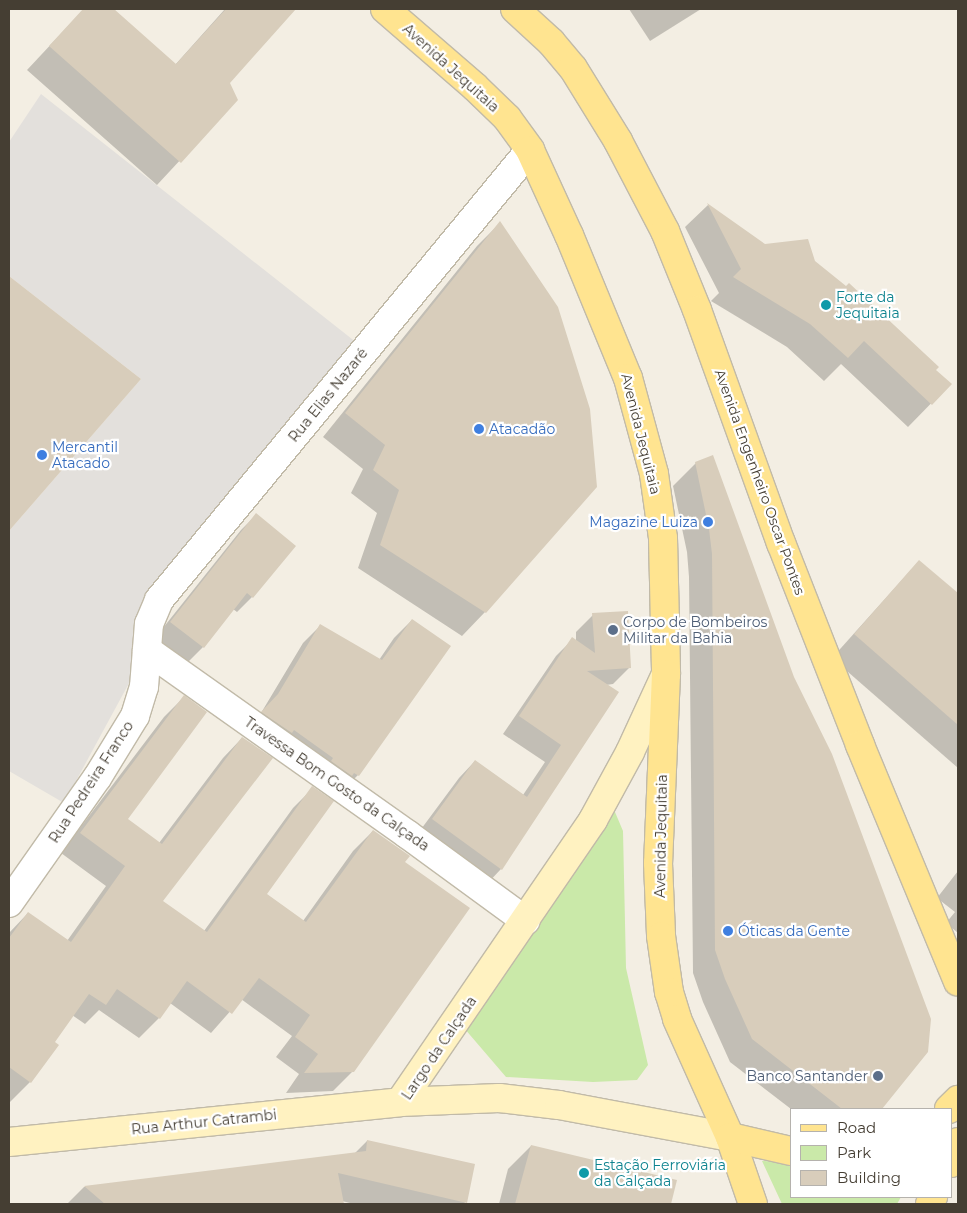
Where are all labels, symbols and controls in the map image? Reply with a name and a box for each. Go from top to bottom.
street label: Avenida Jequitaia [399,20,503,116]
place label: Forte da Jequitaia [836,289,900,322]
marker: Forte da Jequitaia [820,299,832,311]
street label: Rua Elias Nazaré [285,345,371,445]
street label: Avenida Engenheiro Oscar Pontes [711,367,809,597]
street label: Avenida Jequitaia [618,372,664,496]
place label: Atacadão [489,421,555,437]
marker: Atacadão [473,423,485,435]
place label: Mercantil Atacado [52,439,118,472]
marker: Mercantil Atacado [36,449,48,461]
place label: Magazine Luiza [589,514,698,530]
marker: Magazine Luiza [702,516,714,528]
place label: Corpo de Bombeiros Militar da Bahia [623,614,767,646]
marker: Corpo de Bombeiros Militar da Bahia [607,624,619,636]
street label: Travessa Bom Gosto da Calçada [241,714,433,854]
street label: Rua Pedreira Franco [45,718,137,846]
street label: Avenida Jequitaia [652,774,670,898]
place label: Óticas da Gente [738,923,850,939]
marker: Óticas da Gente [722,925,734,937]
street label: Largo da Calçada [398,993,480,1103]
place label: Banco Santander [746,1068,868,1084]
marker: Banco Santander [872,1070,884,1082]
street label: Rua Arthur Catrambi [130,1106,278,1138]
legend [790,1108,952,1198]
text: Road [837,1118,876,1137]
text: Park [837,1143,871,1162]
place label: Estação Ferroviária da Calçada [594,1157,726,1190]
marker: Estação Ferroviária da Calçada [578,1167,590,1179]
text: Building [837,1168,901,1187]

